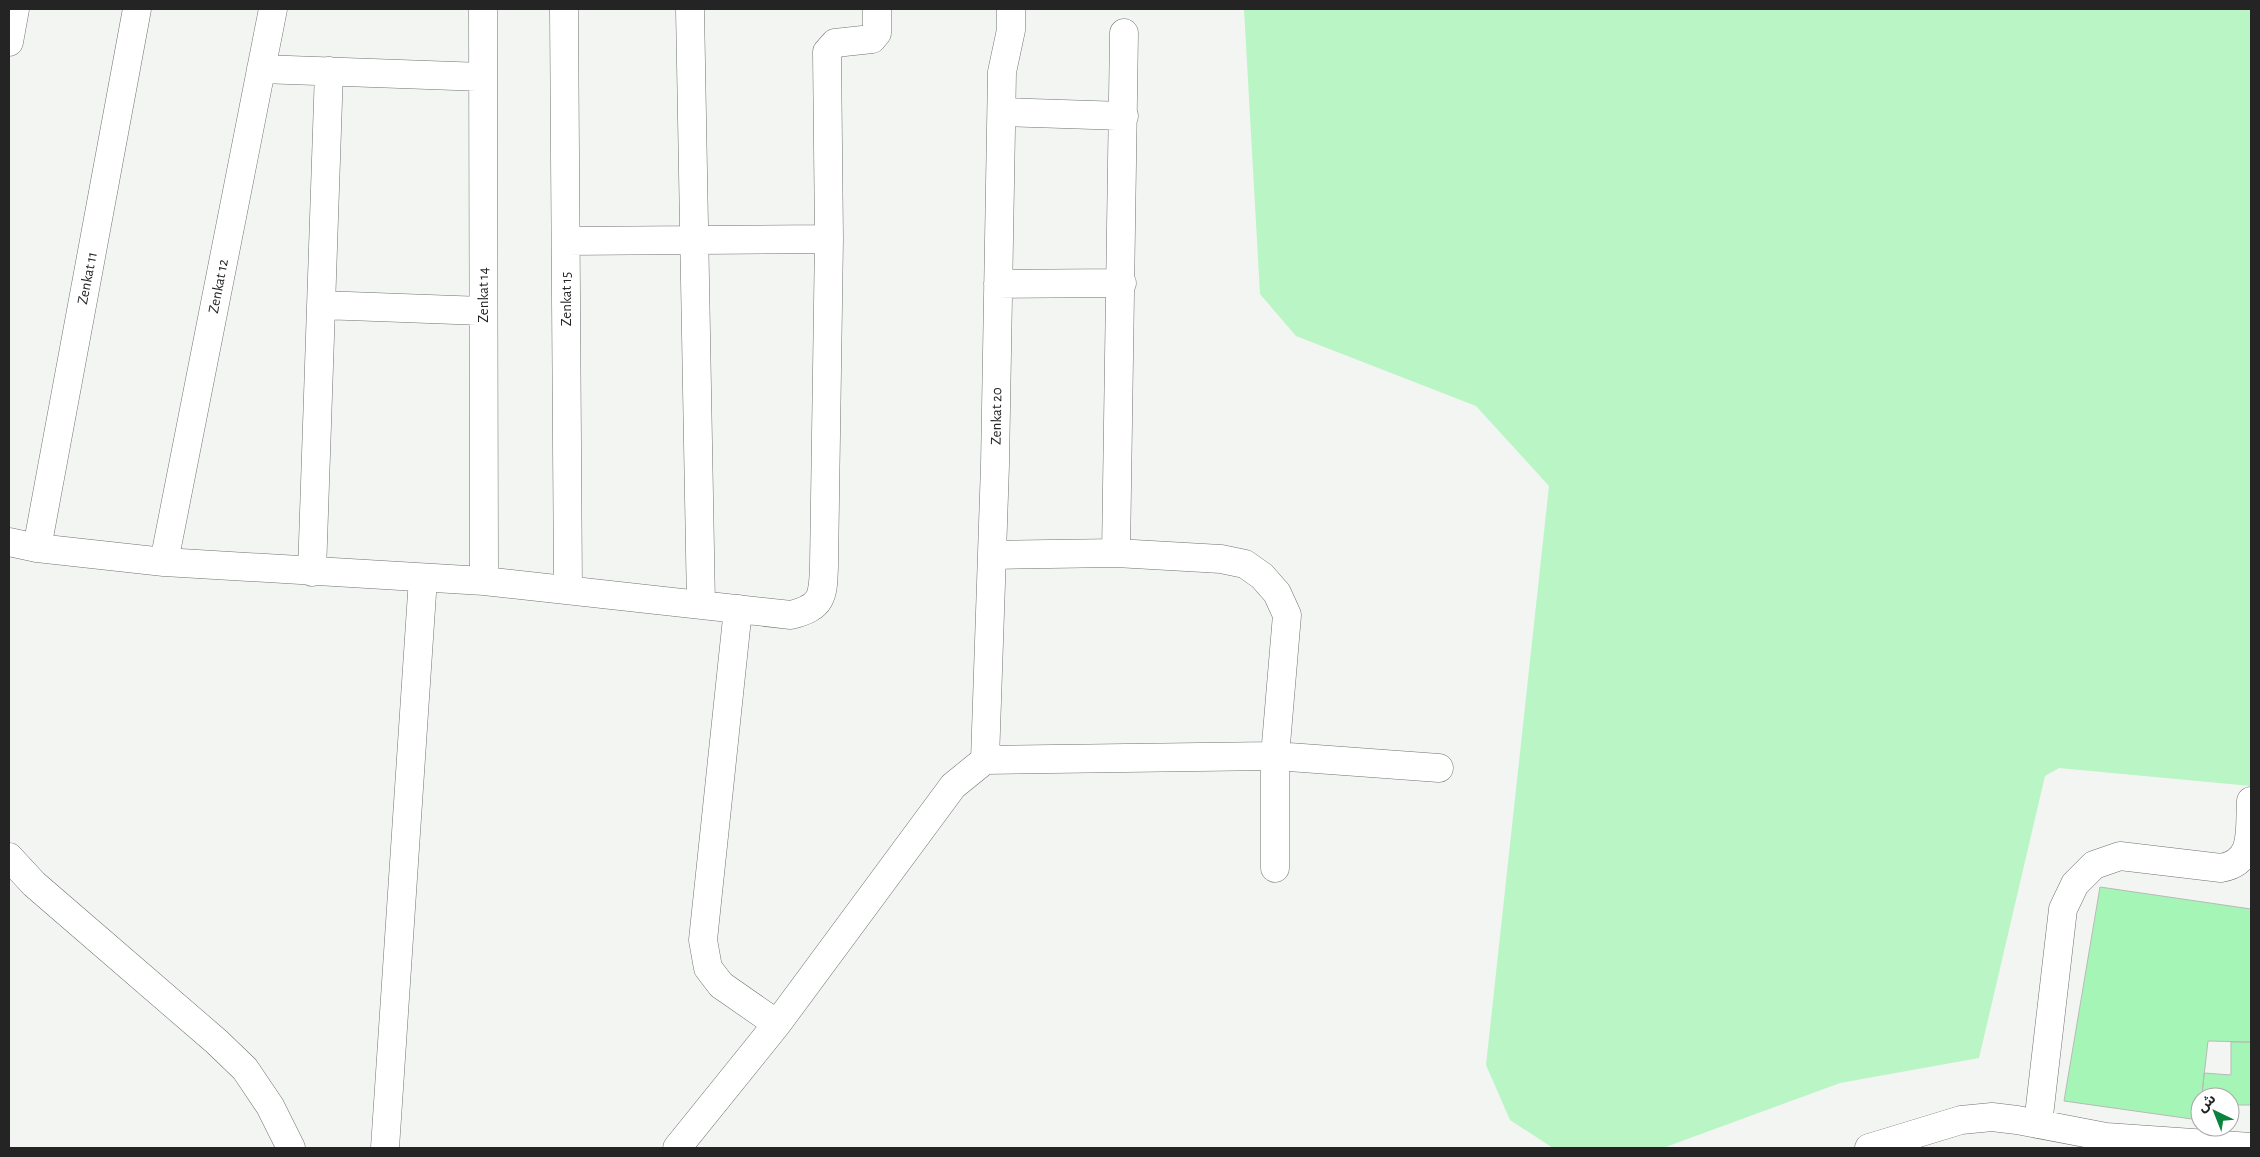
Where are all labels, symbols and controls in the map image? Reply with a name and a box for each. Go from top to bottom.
street label: Zenkat 11 [75,251,100,306]
street label: Zenkat 12 [206,258,231,314]
street label: Zenkat 14 [476,267,491,323]
street label: Zenkat 15 [559,272,574,326]
street label: Zenkat 20 [988,387,1005,445]
north arrow [2190,1087,2240,1137]
text: ش [2195,1091,2219,1115]

